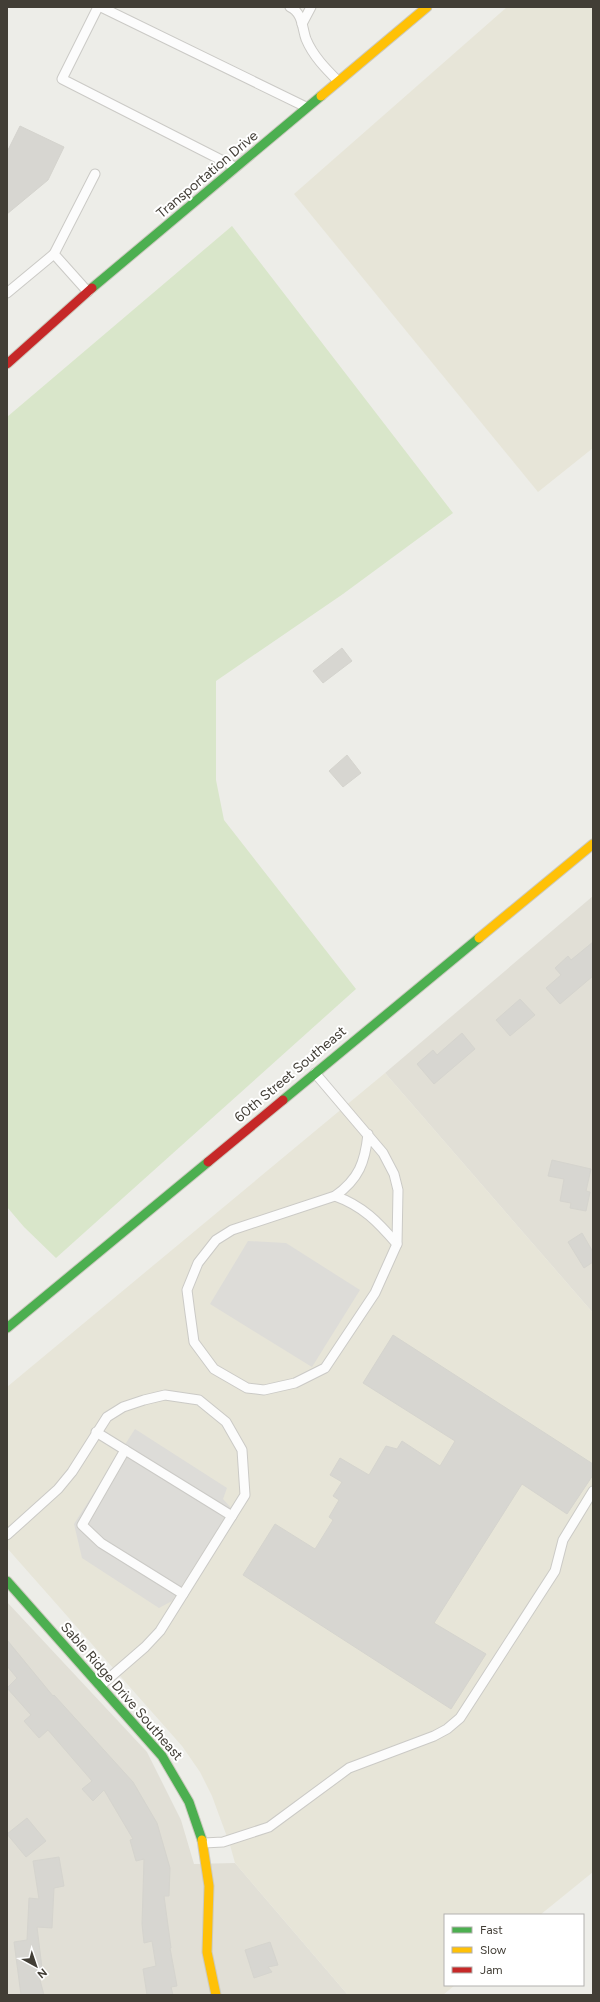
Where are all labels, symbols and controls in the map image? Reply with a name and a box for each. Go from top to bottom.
street label: Transportation Drive [153,127,262,222]
street label: 60th Street Southeast [231,1023,350,1126]
street label: Sable Ridge Drive Southeast [57,1619,186,1764]
legend [444,1914,584,1986]
text: Fast [480,1923,503,1937]
text: Slow [480,1943,507,1957]
north arrow [16,1946,56,1986]
text: Jam [480,1963,503,1977]
text: N [35,1966,50,1981]

